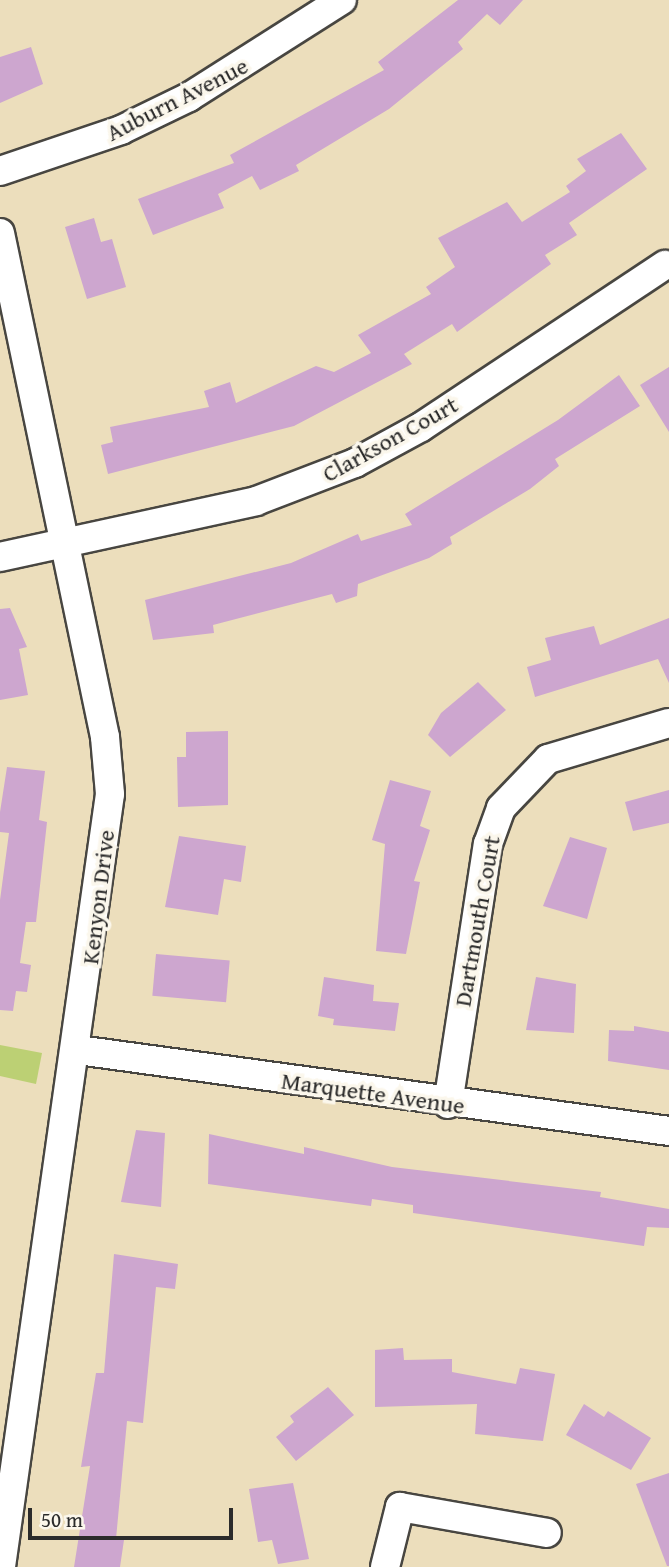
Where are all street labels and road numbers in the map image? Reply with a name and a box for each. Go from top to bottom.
street label: Auburn Avenue [101,51,253,147]
street label: Clarkson Court [317,390,463,488]
street label: Kenyon Drive [75,828,121,966]
street label: Dartmouth Court [448,833,506,1009]
street label: Marquette Avenue [280,1066,466,1120]

